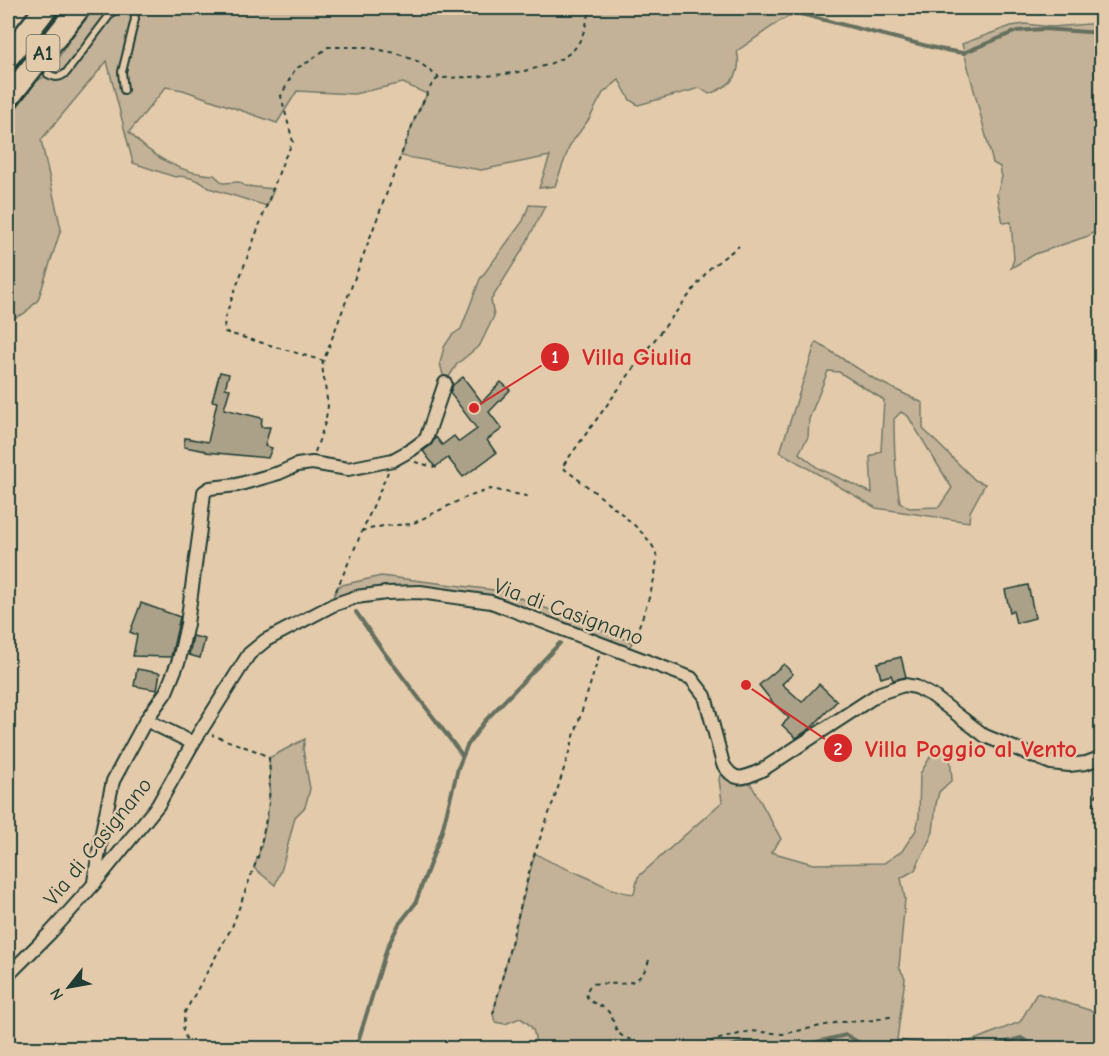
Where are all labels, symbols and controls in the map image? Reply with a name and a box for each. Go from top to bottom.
road number: A1 [26,35,60,71]
callout: Villa Giulia [540,336,704,378]
text: Villa Giulia [582,343,692,371]
text: 1 [551,347,559,368]
street label: Via di Casignano [490,573,647,651]
callout: Villa Poggio al Vento [823,727,1089,769]
text: Villa Poggio al Vento [865,735,1077,763]
text: 2 [834,739,843,760]
street label: Via di Casignano [38,772,157,911]
north arrow [39,957,99,1017]
text: N [47,985,67,1003]

